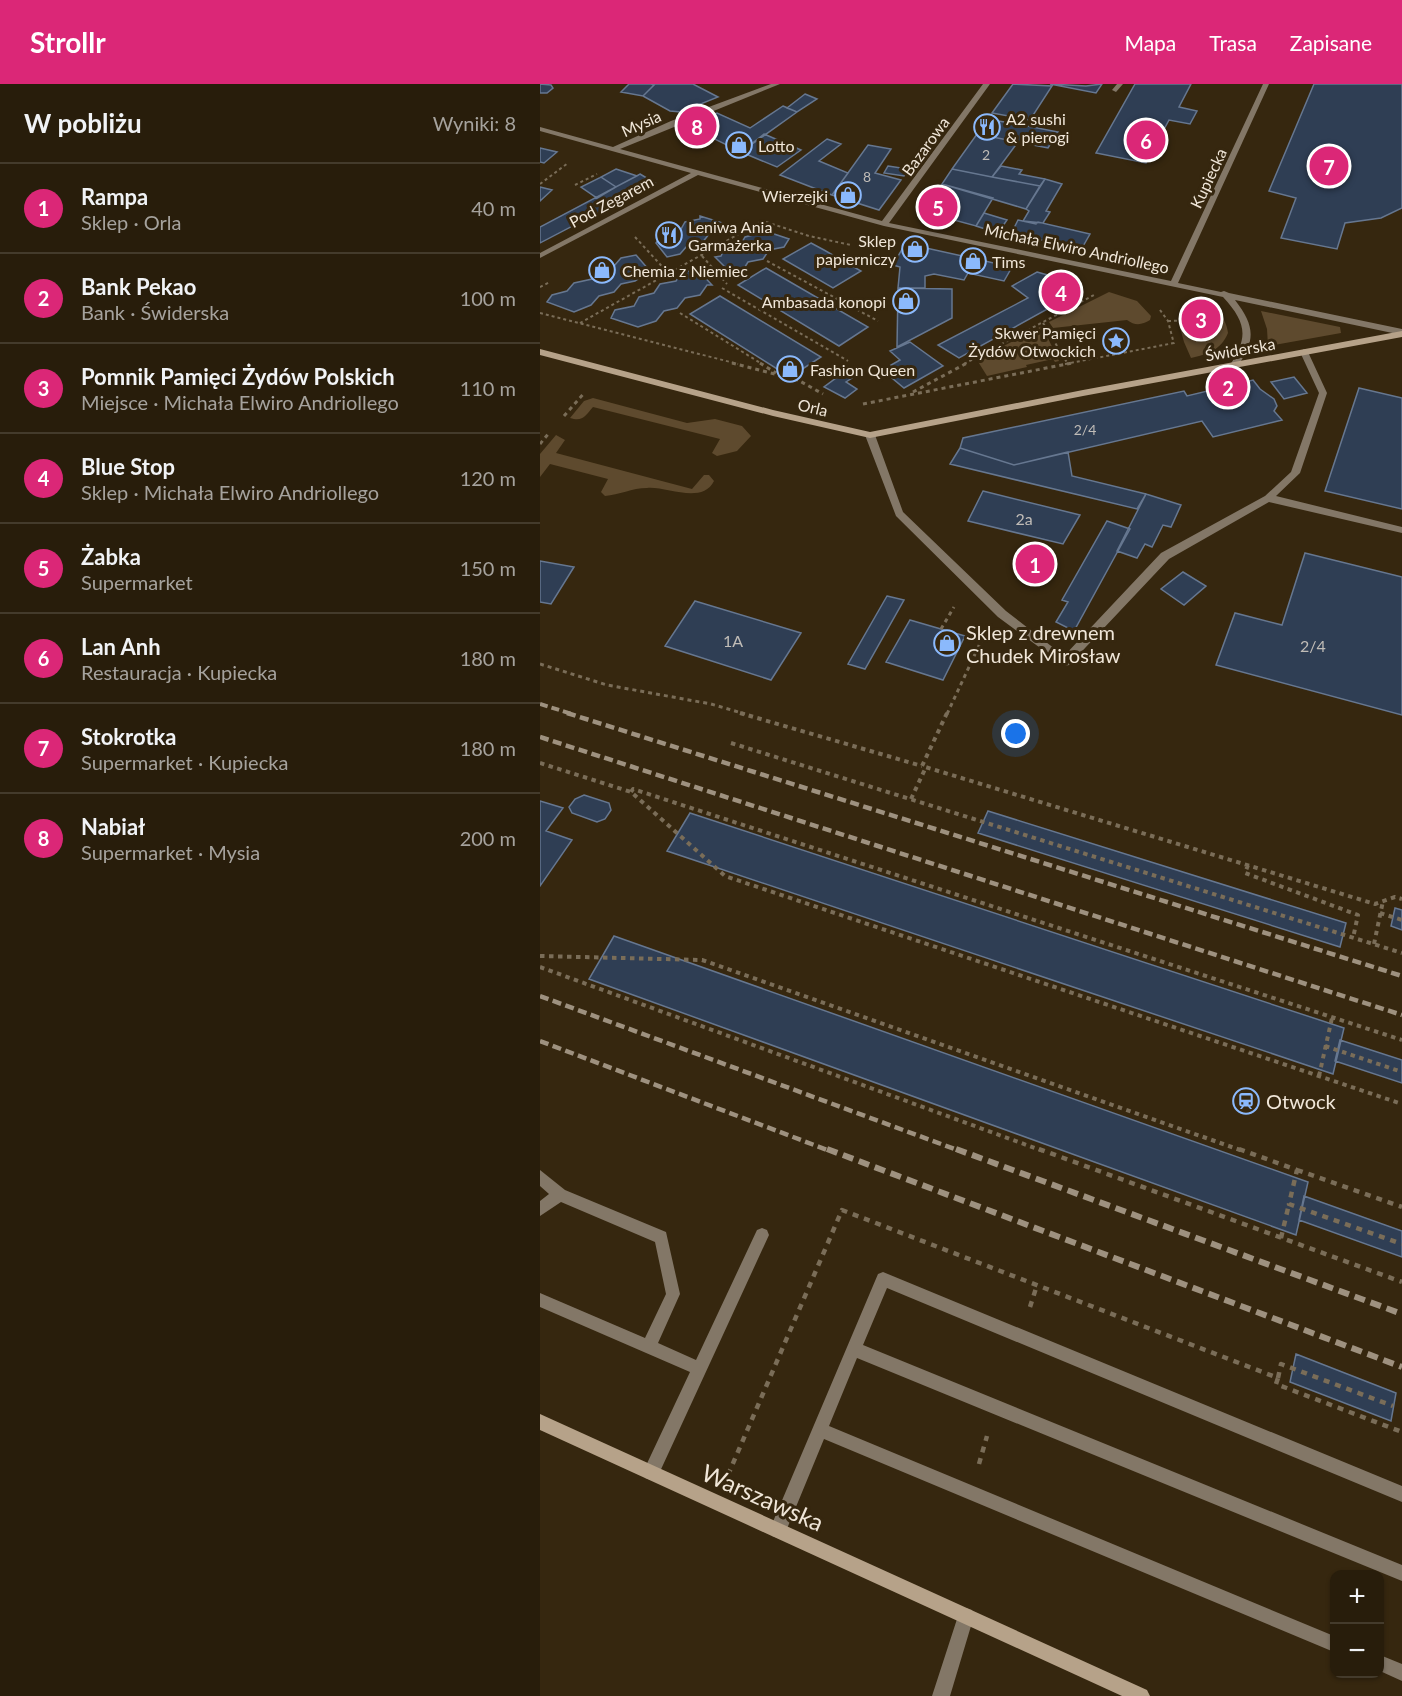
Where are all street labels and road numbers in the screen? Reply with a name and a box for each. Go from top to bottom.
street label: Mysia [618,106,664,140]
street label: Bazarowa [897,113,953,179]
street label: Kupiecka [1186,145,1230,211]
street label: Pod Zegarem [566,171,656,231]
street label: Michała Elwiro Andriollego [983,219,1171,277]
street label: Świderska [1203,333,1277,365]
street label: Orla [796,394,830,420]
street label: Warszawska [698,1457,828,1537]

